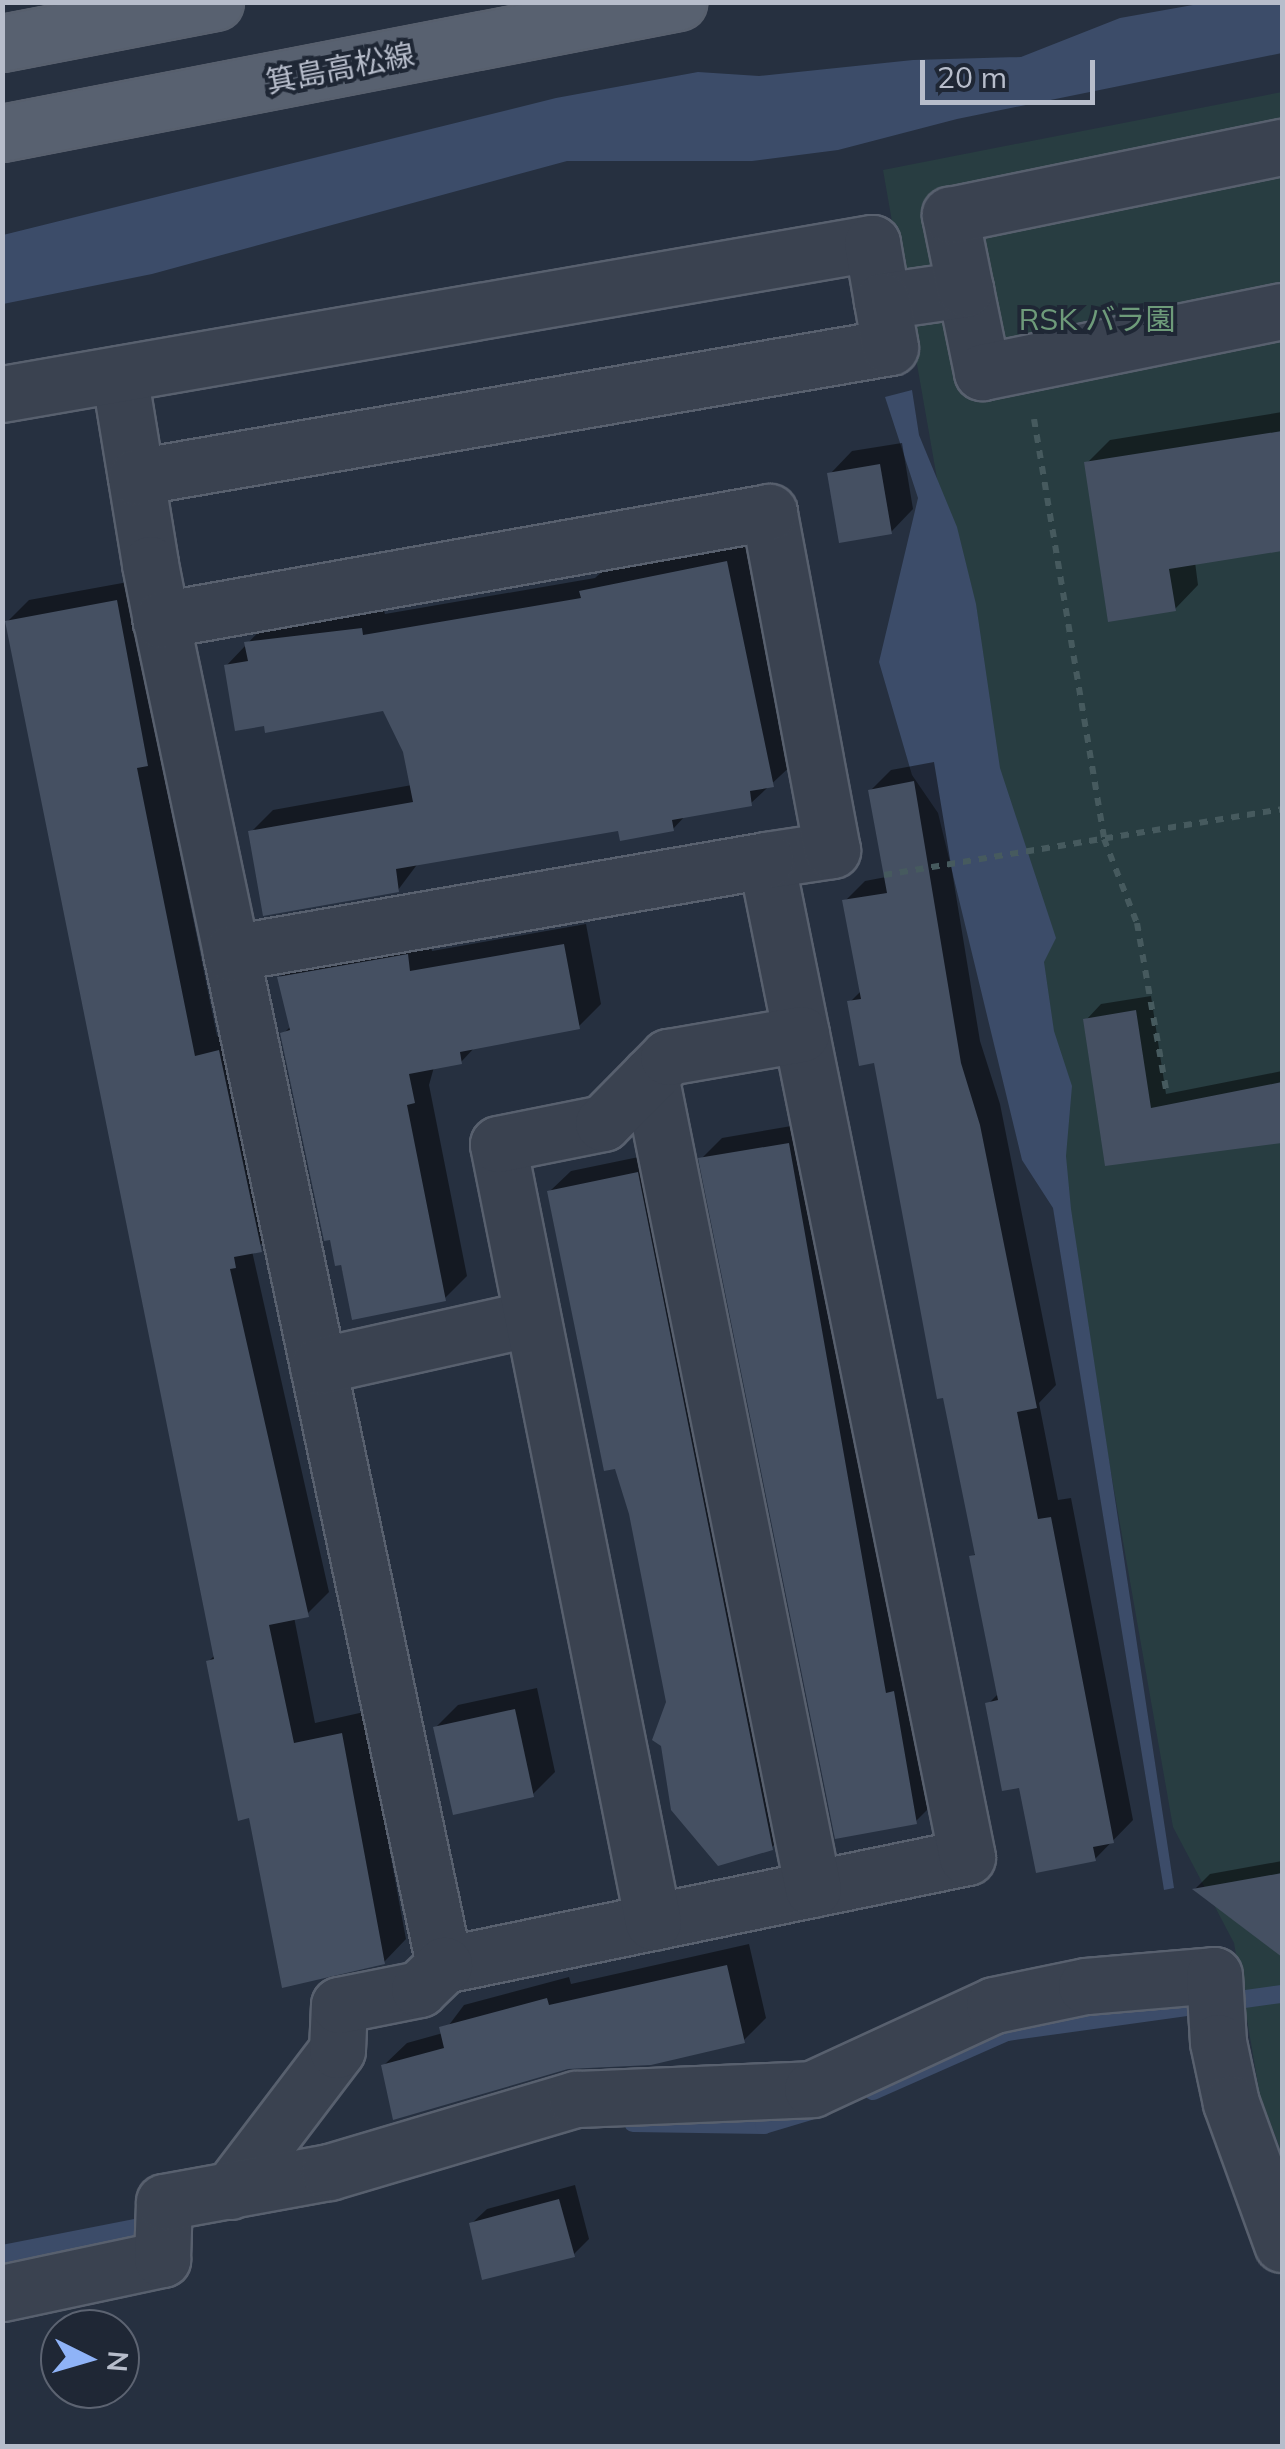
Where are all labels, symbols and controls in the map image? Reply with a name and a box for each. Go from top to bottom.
street label: 箕島高松線 [263,36,417,100]
scale bar [925,40,1100,102]
text: 20 m [937,58,1007,96]
park label: RSK バラ園 [1019,301,1175,337]
north arrow [40,2309,140,2409]
text: N [100,2349,137,2374]

